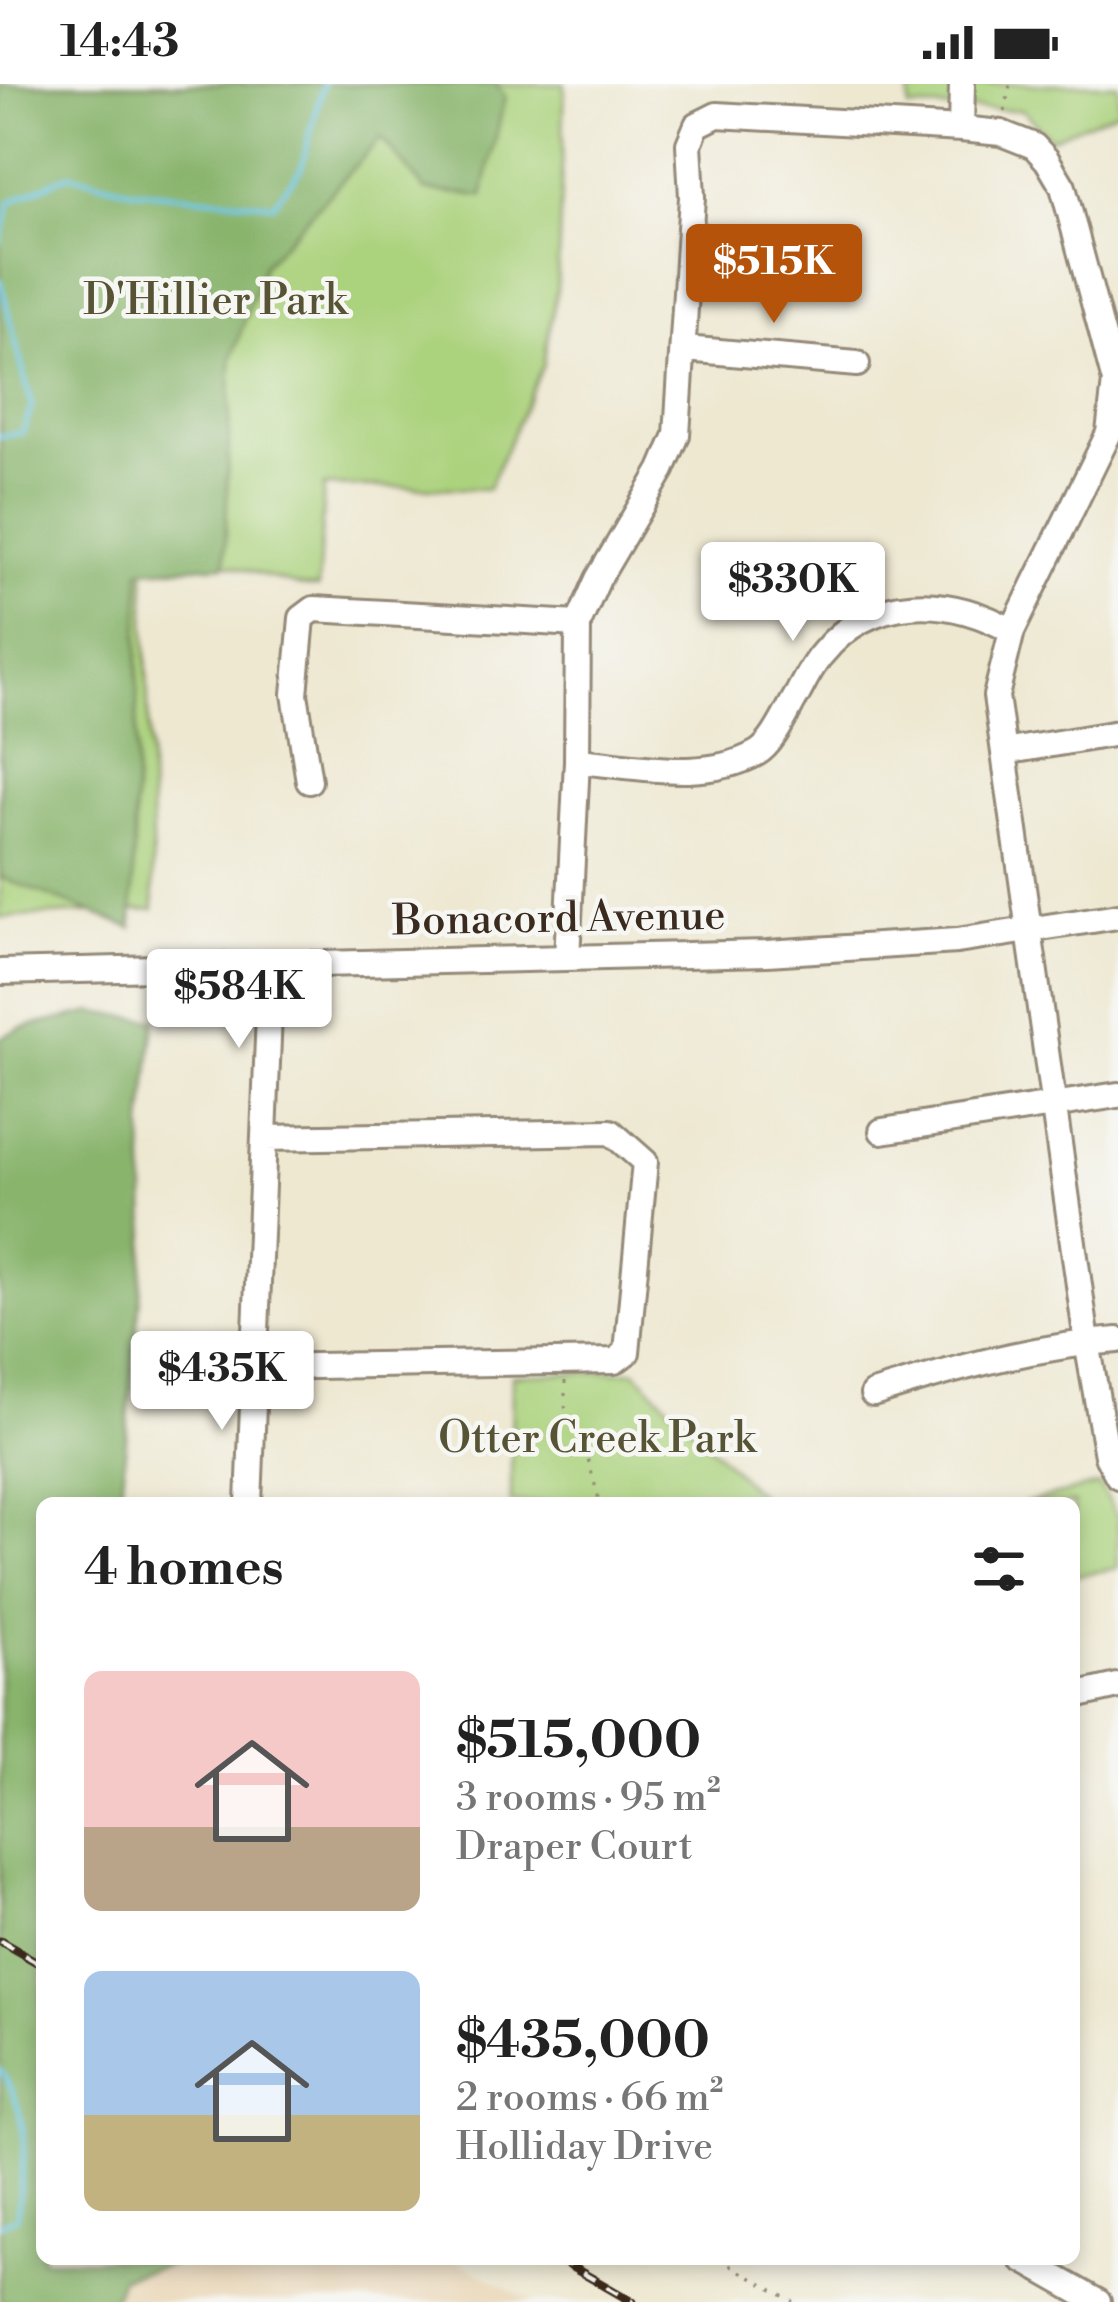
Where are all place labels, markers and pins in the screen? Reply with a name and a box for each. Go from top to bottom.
pin: $515K [690,224,858,326]
pin: $330K [709,542,877,644]
pin: $584K [155,949,323,1051]
pin: $435K [138,1331,306,1433]

